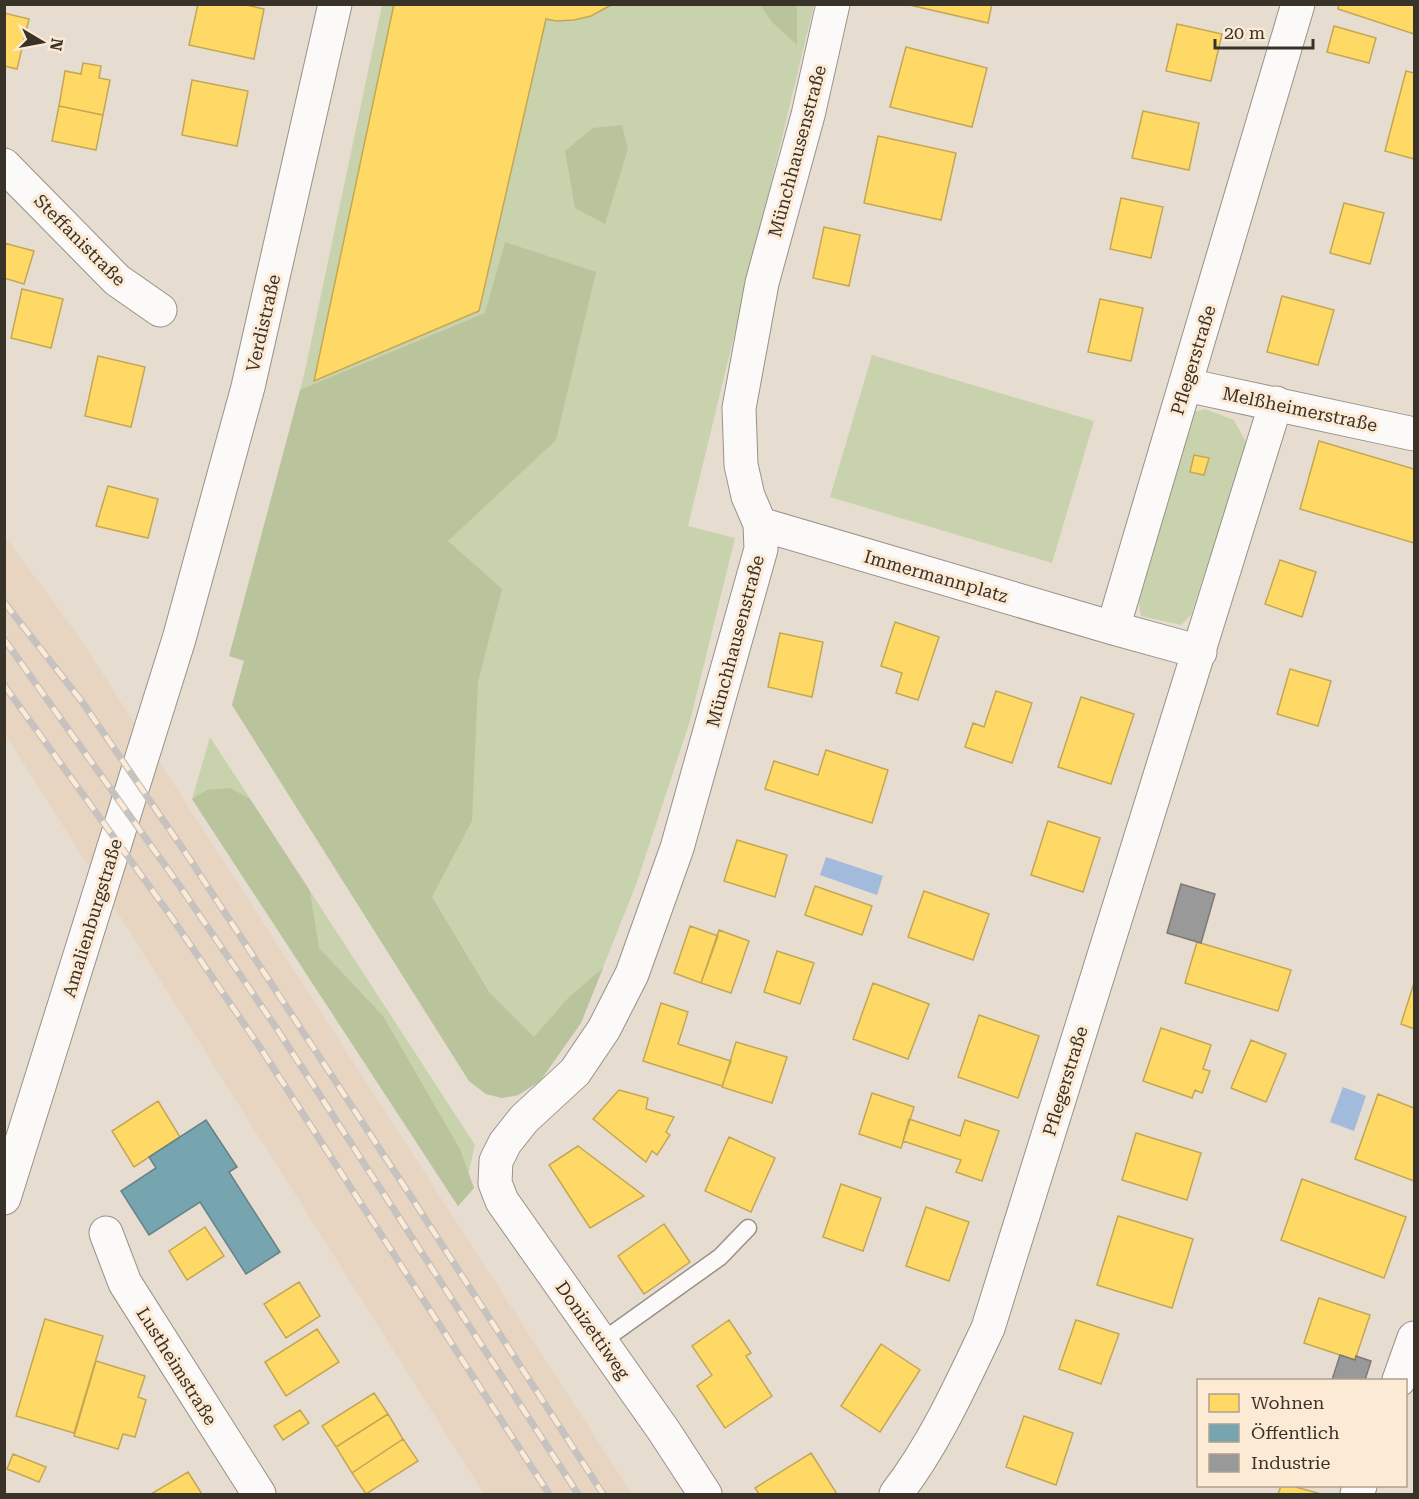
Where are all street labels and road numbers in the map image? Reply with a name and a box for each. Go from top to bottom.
street label: Münchhausenstraße [764,63,830,239]
street label: Steffanistraße [30,190,130,290]
street label: Verdistraße [242,272,284,374]
street label: Pflegerstraße [1166,302,1220,418]
street label: Melßheimerstraße [1221,382,1379,436]
street label: Immermannplatz [862,545,1011,607]
street label: Münchhausenstraße [702,553,768,729]
street label: Amalienburgstraße [58,836,126,1000]
street label: Pflegerstraße [1038,1023,1092,1139]
street label: Donizettiweg [552,1277,635,1384]
street label: Lustheimstraße [132,1303,222,1429]

